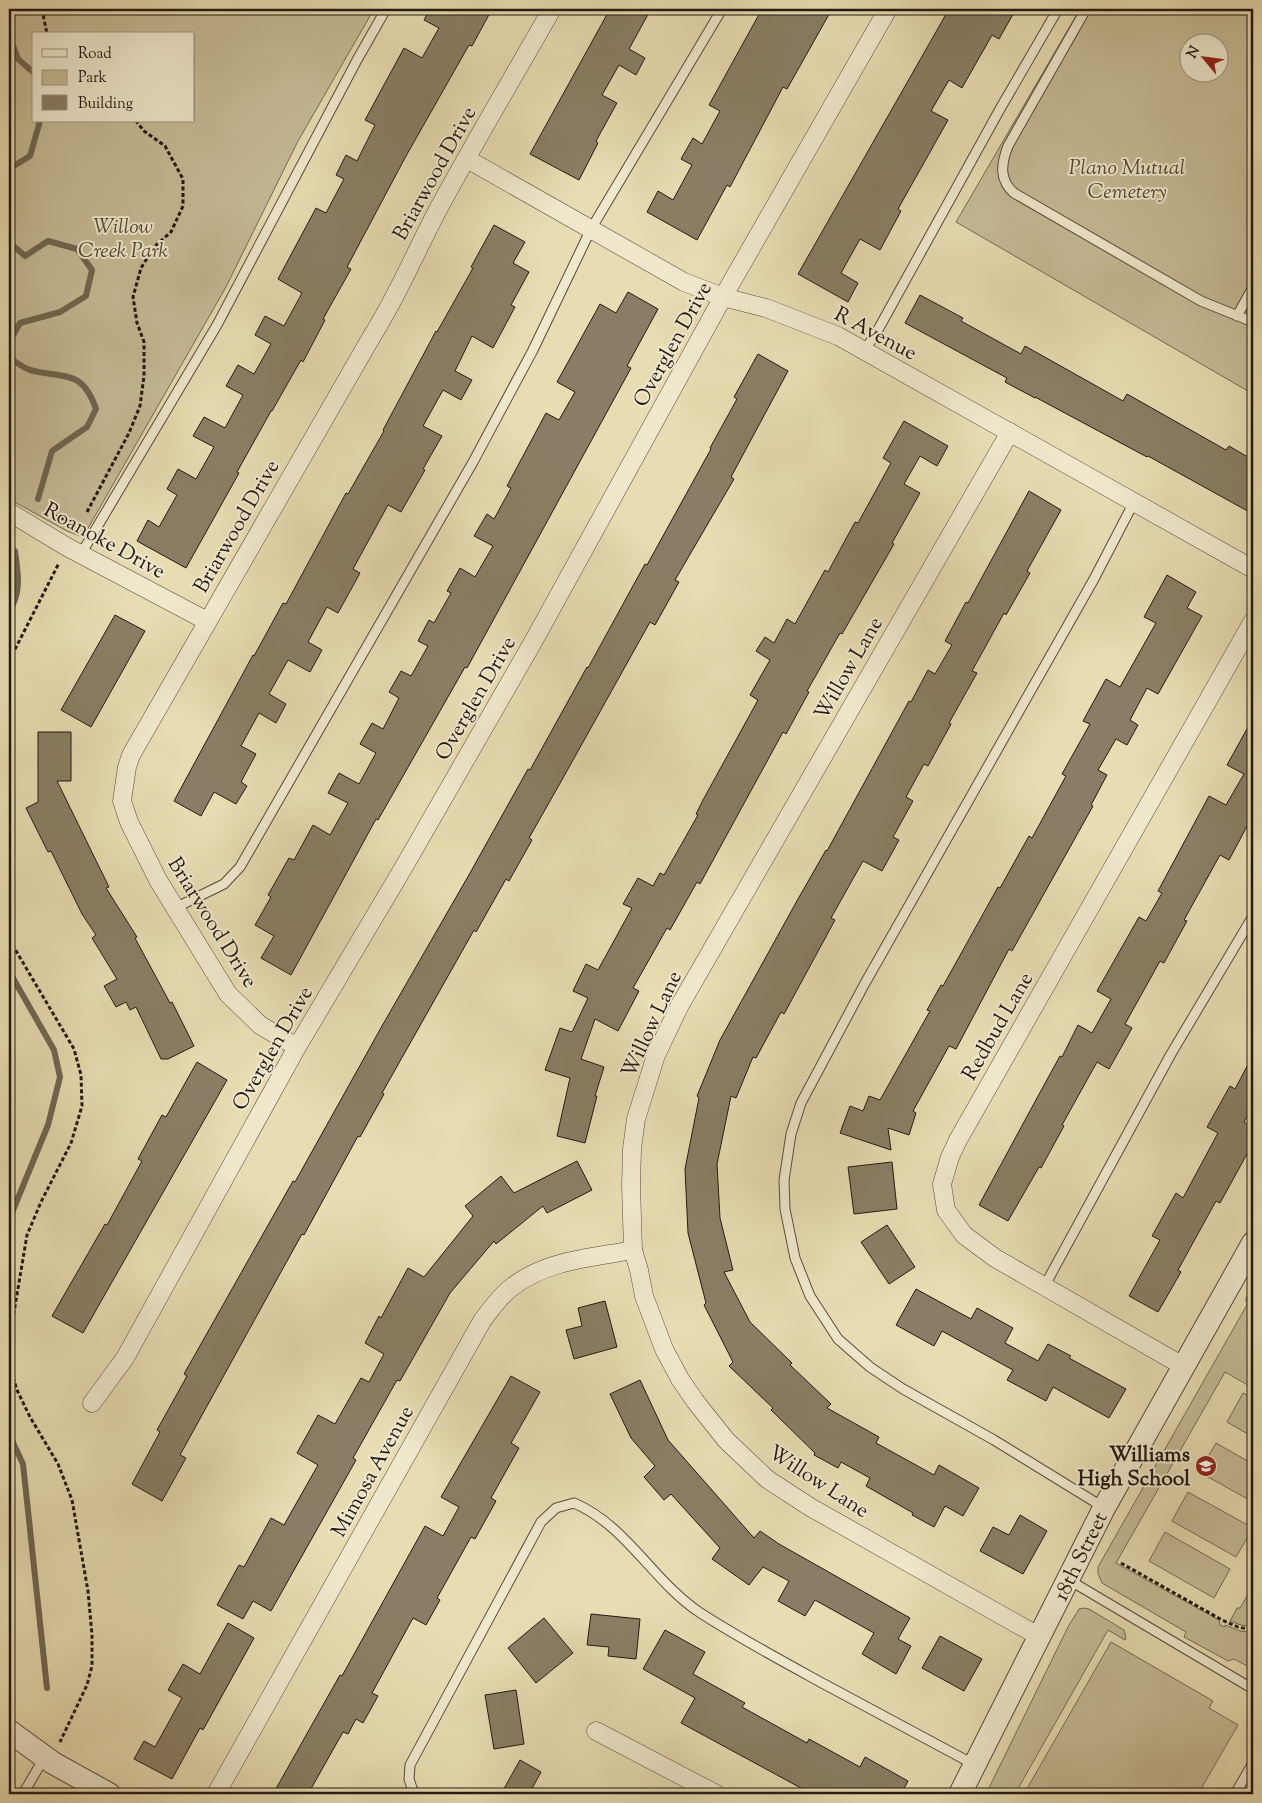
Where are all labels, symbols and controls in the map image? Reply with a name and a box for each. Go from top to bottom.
legend [32,32,195,122]
north arrow [1180,32,1230,82]
text: N [1183,43,1206,62]
text: Road [78,44,112,65]
text: Park [78,68,107,89]
text: Building [78,94,133,115]
street label: Briarwood Drive [386,101,485,247]
park label: Plano Mutual Cemetery [1069,154,1185,208]
park label: Willow Creek Park [78,213,169,267]
street label: Overglen Drive [627,277,721,413]
street label: R Avenue [828,300,922,369]
street label: Briarwood Drive [187,455,288,599]
street label: Roanoke Drive [38,496,170,588]
street label: Willow Lane [808,612,891,726]
street label: Overglen Drive [429,631,524,767]
street label: Briarwood Drive [159,852,264,994]
street label: Willow Lane [615,966,691,1083]
street label: Redbud Lane [956,967,1042,1087]
street label: Overglen Drive [226,981,321,1117]
street label: Mimosa Avenue [325,1401,422,1543]
street label: Willow Lane [762,1439,874,1527]
place label: Williams High School [1078,1441,1190,1495]
school or university icon: Williams High School [1194,1454,1218,1478]
street label: 18th Street [1047,1507,1116,1607]

